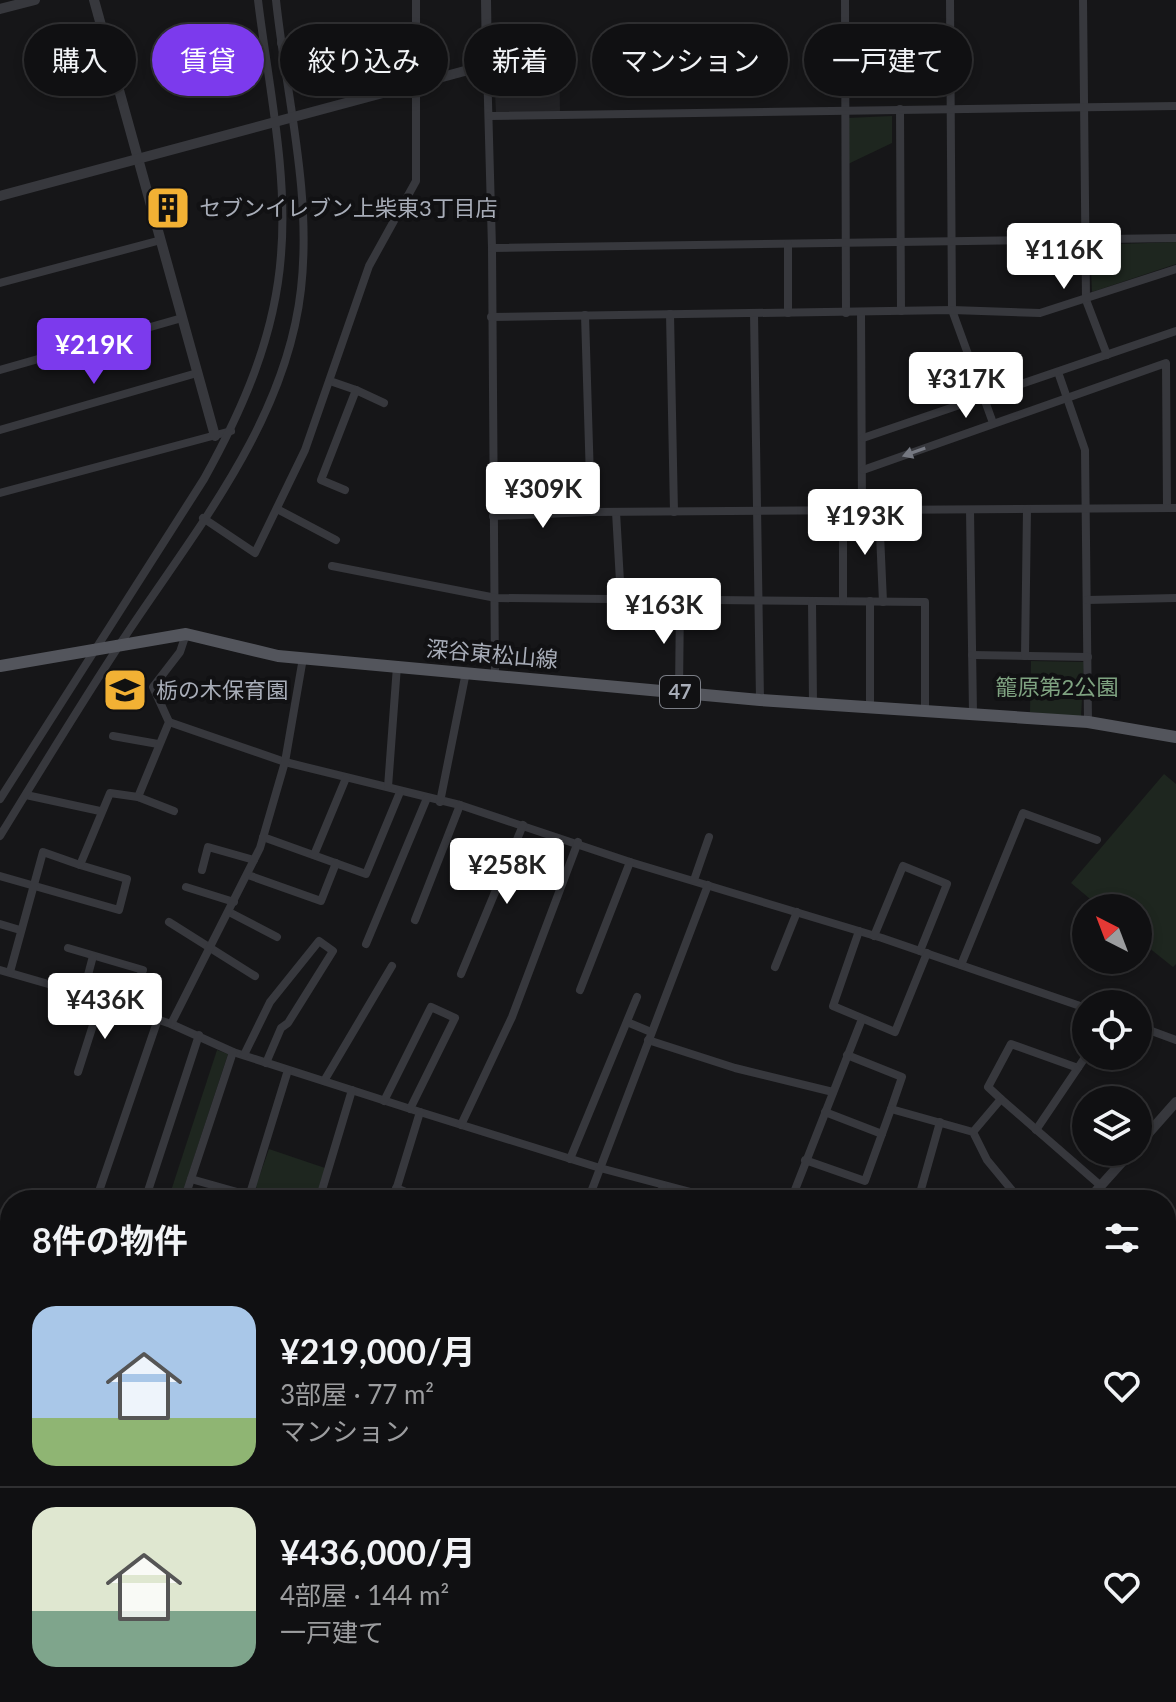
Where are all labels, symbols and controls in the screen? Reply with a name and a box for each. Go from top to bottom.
chip: 購入 [24,24,136,96]
chip: 賃貸 [152,24,264,96]
chip: 絞り込み [280,24,448,96]
chip: 新着 [464,24,576,96]
chip: マンション [592,24,788,96]
chip: 一戸建て [804,24,972,96]
building icon: セブンイレブン上柴東3丁目店 [144,184,192,232]
place label: セブンイレブン上柴東3丁目店 [199,194,498,221]
pin: ¥116K [1008,223,1120,291]
text: ¥116K [1025,233,1103,265]
pin: ¥219K [38,318,150,386]
text: ¥219K [55,328,133,360]
pin: ¥317K [910,352,1022,420]
text: ¥317K [927,362,1005,394]
one-way arrow [902,446,926,458]
pin: ¥309K [487,462,599,530]
text: ¥309K [504,472,582,504]
pin: ¥193K [809,489,921,557]
text: ¥193K [826,499,904,531]
pin: ¥163K [608,578,720,646]
text: ¥163K [625,588,703,620]
street label: 深谷東松山線 [425,634,559,673]
school or university icon: 栃の木保育園 [101,666,149,714]
park label: 籠原第2公園 [996,673,1118,700]
place label: 栃の木保育園 [156,676,288,703]
road number: 47 [660,676,700,708]
pin: ¥258K [451,838,563,906]
text: ¥258K [468,848,546,880]
north arrow [1072,894,1152,974]
map controls [1072,894,1152,1166]
pin: ¥436K [49,973,161,1041]
text: ¥436K [66,983,144,1015]
button: locate [1072,990,1152,1070]
button: layers [1072,1086,1152,1166]
icon: filters [1100,1216,1144,1260]
text: 8件の物件 [32,1219,188,1260]
text: ¥219,000/月 [280,1330,476,1371]
icon: home [96,1338,192,1434]
icon: heart [1100,1364,1144,1408]
text: 3部屋 · 77 m² [280,1378,434,1410]
text: マンション [280,1415,410,1447]
text: ¥436,000/月 [280,1531,476,1572]
icon: home [96,1539,192,1635]
icon: heart [1100,1565,1144,1609]
text: 4部屋 · 144 m² [280,1579,449,1611]
text: 一戸建て [280,1616,384,1648]

